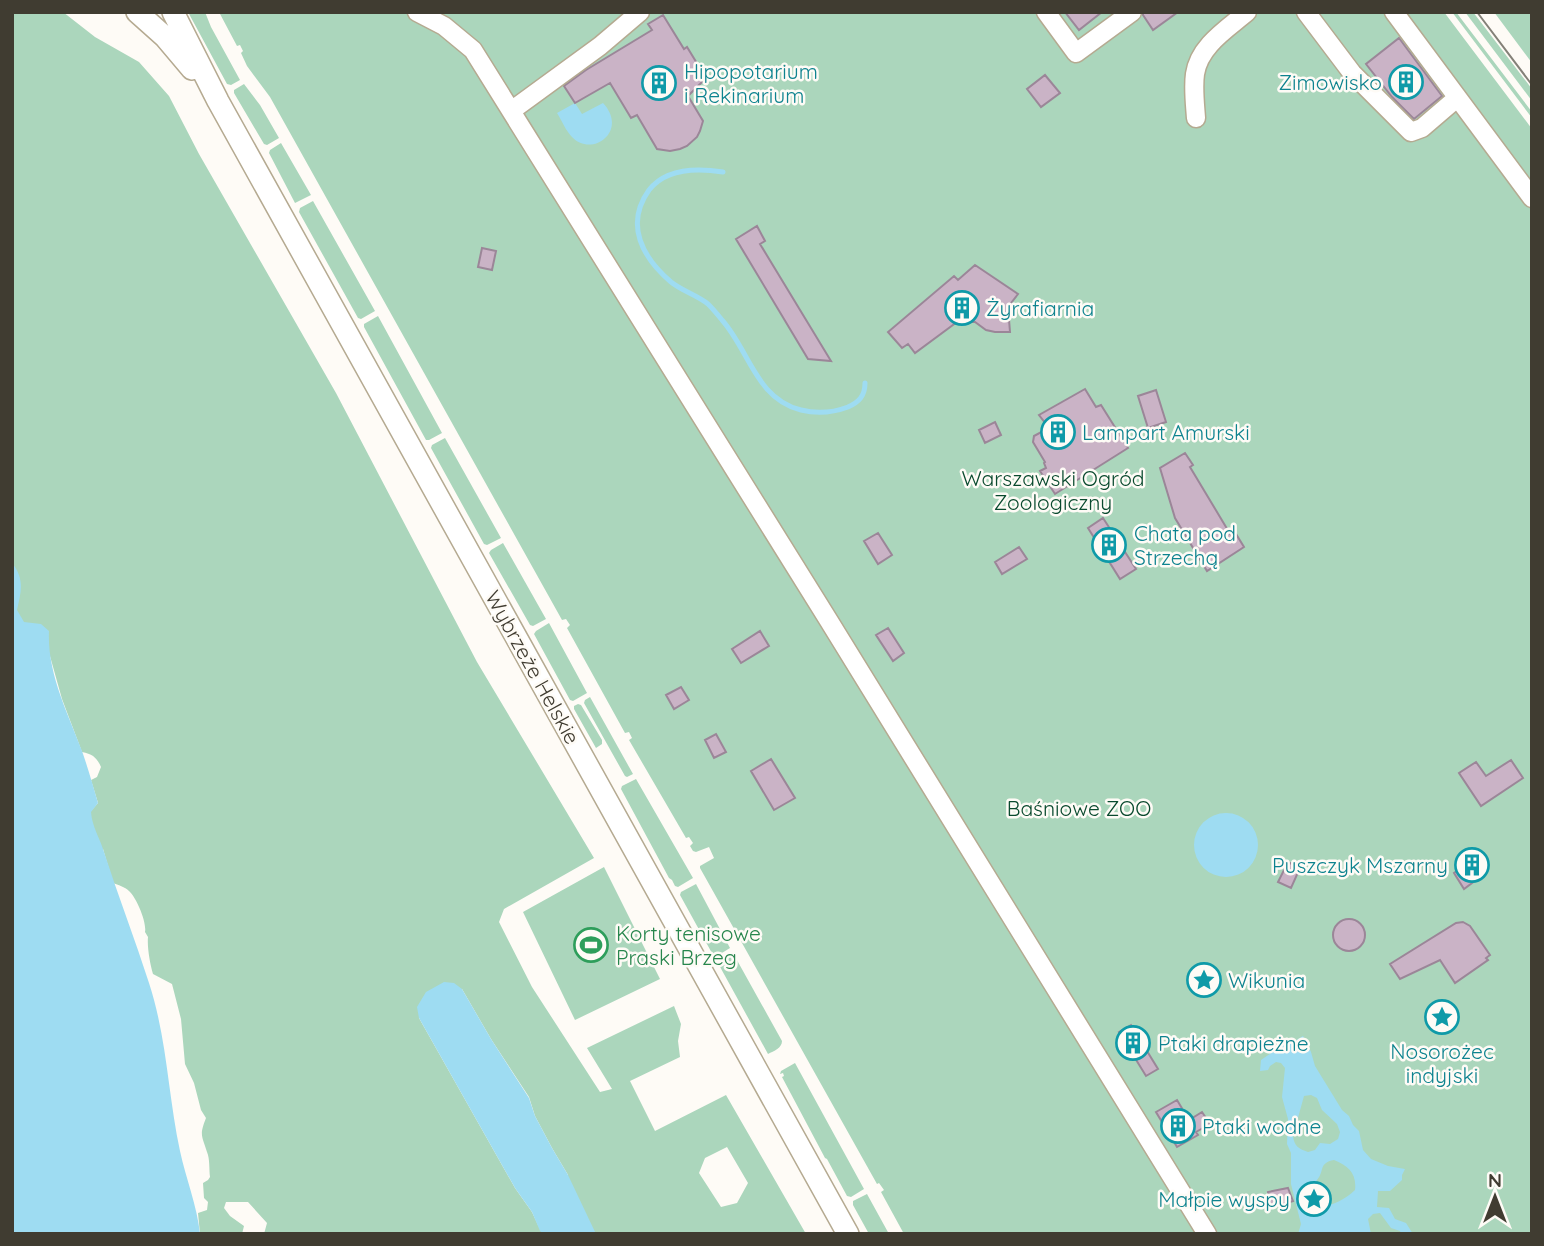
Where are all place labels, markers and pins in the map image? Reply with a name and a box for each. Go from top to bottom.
place label: Hipopotarium i Rekinarium [684,58,818,108]
building icon: Zimowisko [1387,63,1425,101]
building icon: Hipopotarium i Rekinarium [640,64,678,102]
place label: Zimowisko [1279,69,1382,95]
building icon: Żyrafiarnia [943,289,981,327]
place label: Żyrafiarnia [986,295,1094,321]
building icon: Lampart Amurski [1039,413,1077,451]
place label: Lampart Amurski [1082,419,1250,445]
place label: Chata pod Strzechą [1134,520,1236,570]
building icon: Chata pod Strzechą [1090,526,1128,564]
building icon: Puszczyk Mszarny [1453,846,1491,884]
place label: Puszczyk Mszarny [1272,852,1448,878]
place label: Korty tenisowe Praski Brzeg [616,920,761,970]
sports icon: Korty tenisowe Praski Brzeg [572,926,610,964]
place icon: Wikunia [1185,961,1223,999]
place label: Wikunia [1228,967,1305,993]
place icon: Nosorożec indyjski [1423,998,1461,1036]
building icon: Ptaki drapieżne [1114,1024,1152,1062]
place label: Ptaki drapieżne [1158,1030,1309,1056]
place label: Nosorożec indyjski [1390,1038,1494,1088]
building icon: Ptaki wodne [1159,1107,1197,1145]
place label: Ptaki wodne [1202,1113,1321,1139]
place icon: Małpie wyspy [1295,1180,1333,1218]
place label: Małpie wyspy [1158,1186,1290,1212]

